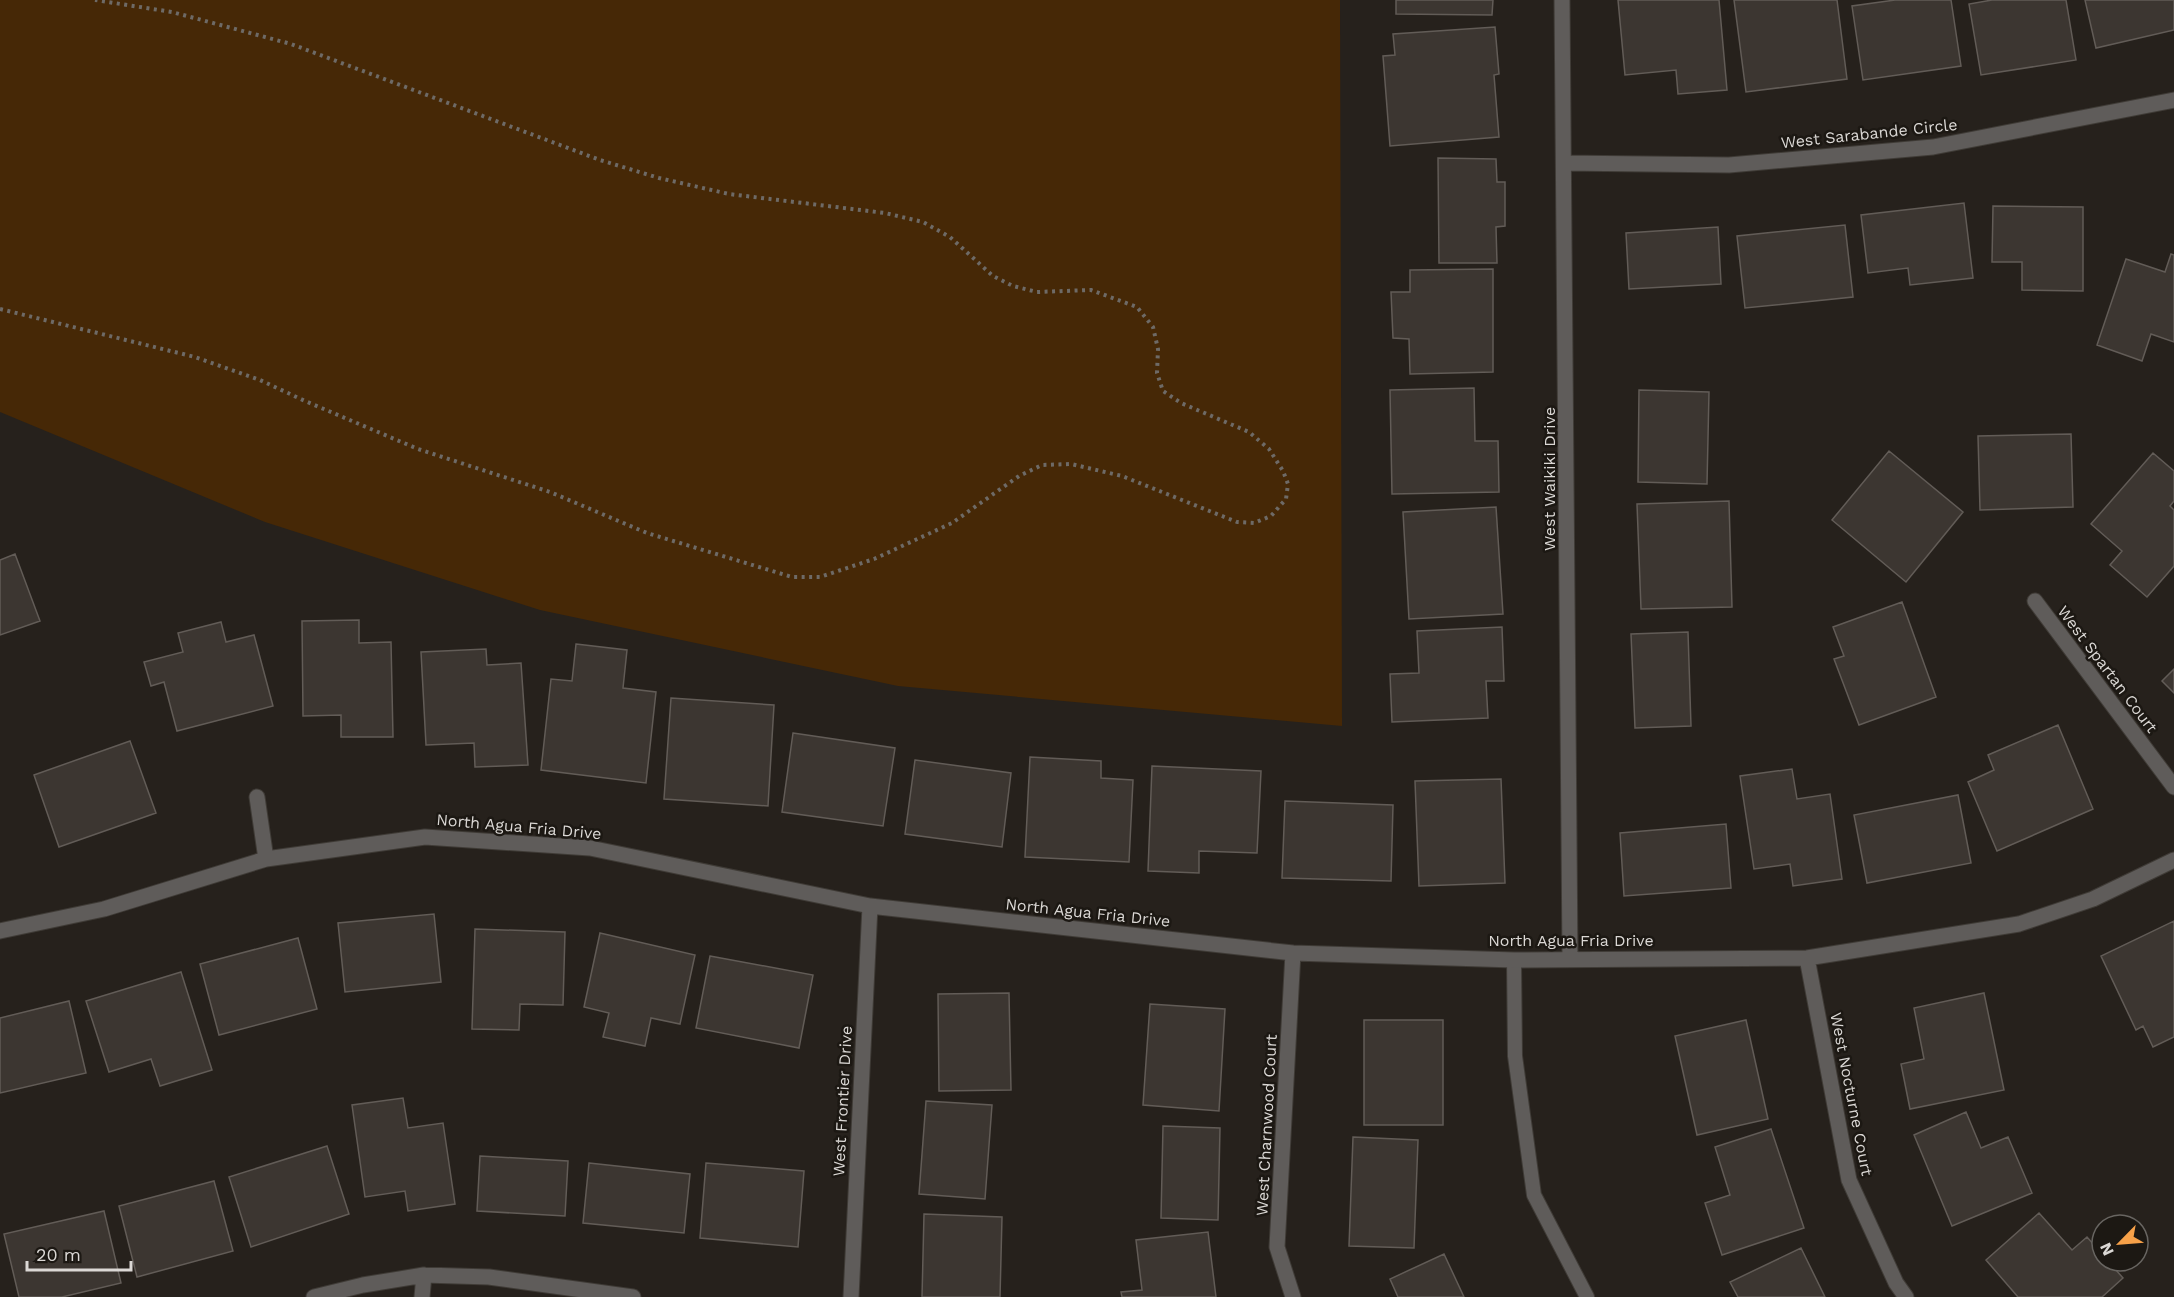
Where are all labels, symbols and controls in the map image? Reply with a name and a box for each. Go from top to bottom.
street label: West Sarabande Circle [1780,115,1958,152]
street label: West Waikiki Drive [1540,407,1559,551]
street label: West Spartan Court [2054,602,2162,737]
street label: North Agua Fria Drive [436,810,602,843]
street label: North Agua Fria Drive [1005,894,1171,931]
street label: North Agua Fria Drive [1488,931,1654,950]
street label: West Nocturne Court [1826,1011,1877,1178]
street label: West Frontier Drive [829,1025,856,1177]
street label: West Charnwood Court [1252,1033,1281,1216]
north arrow [2090,1213,2150,1273]
scale bar [27,1234,130,1272]
text: N [2096,1240,2118,1259]
text: 20 m [36,1244,81,1265]

